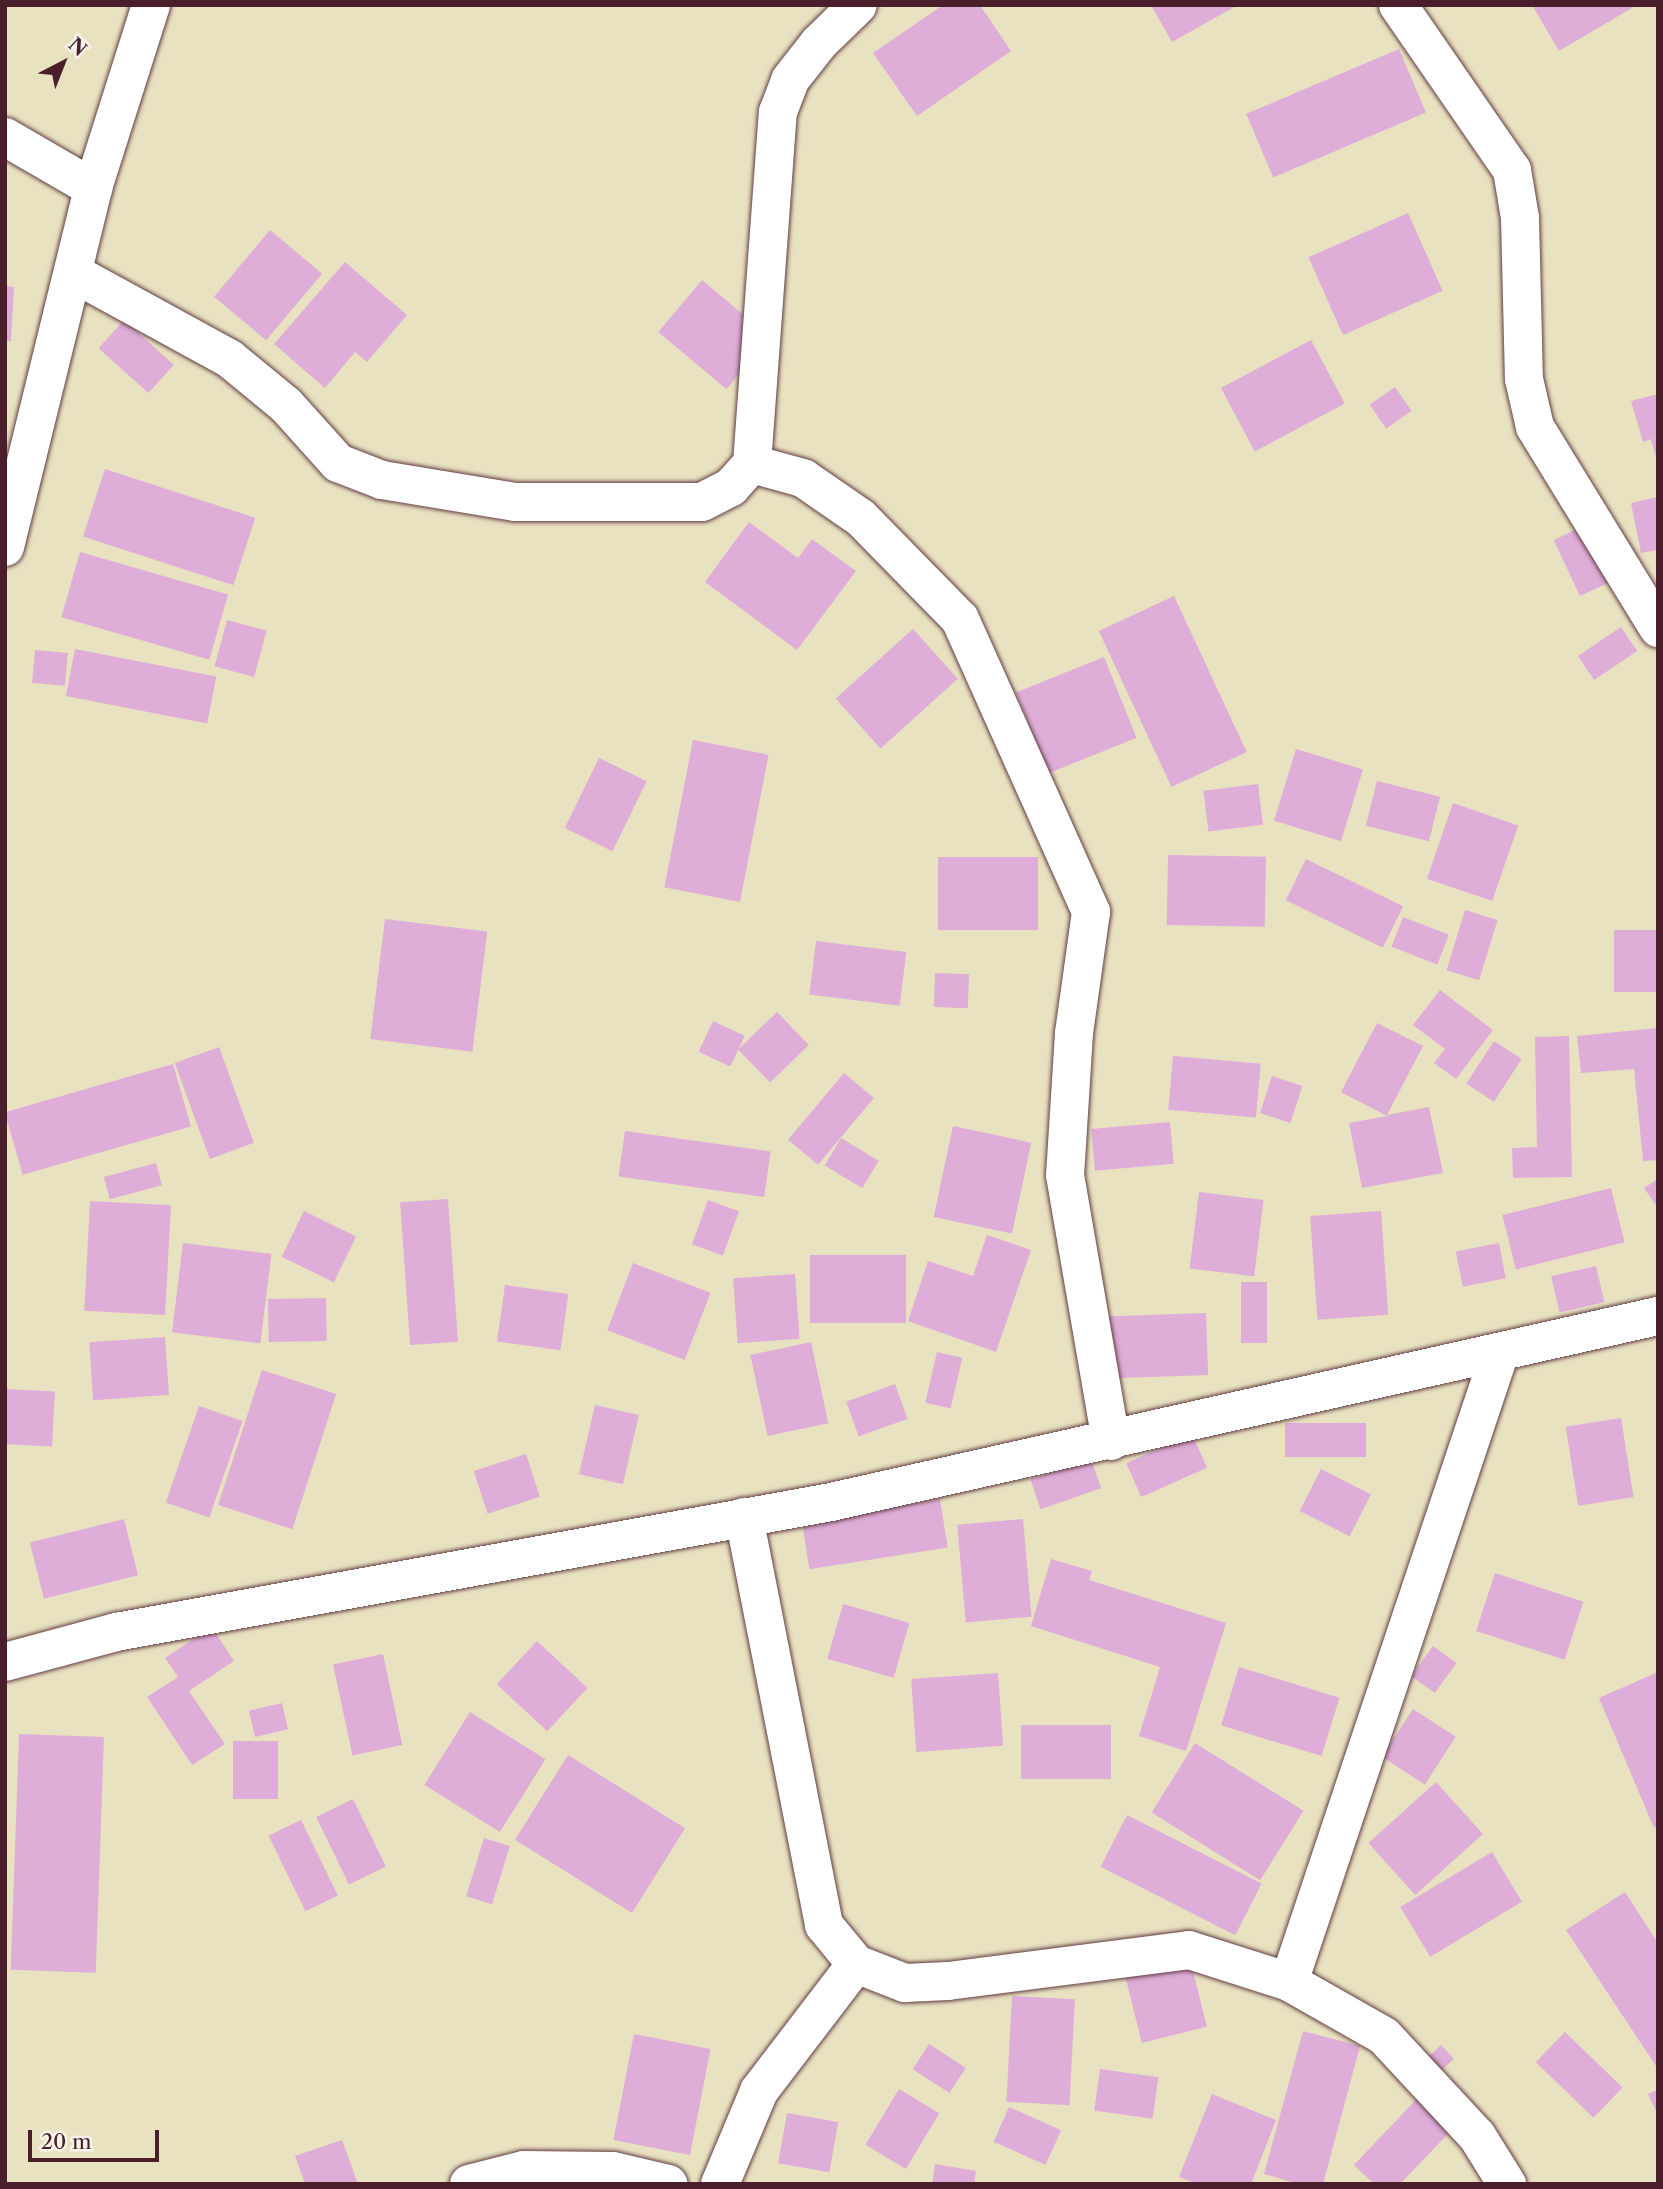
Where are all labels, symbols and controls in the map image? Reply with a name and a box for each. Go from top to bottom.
north arrow [28,28,98,98]
text: N [64,33,91,61]
scale bar [32,2116,163,2160]
text: 20 m [41,2129,92,2154]

